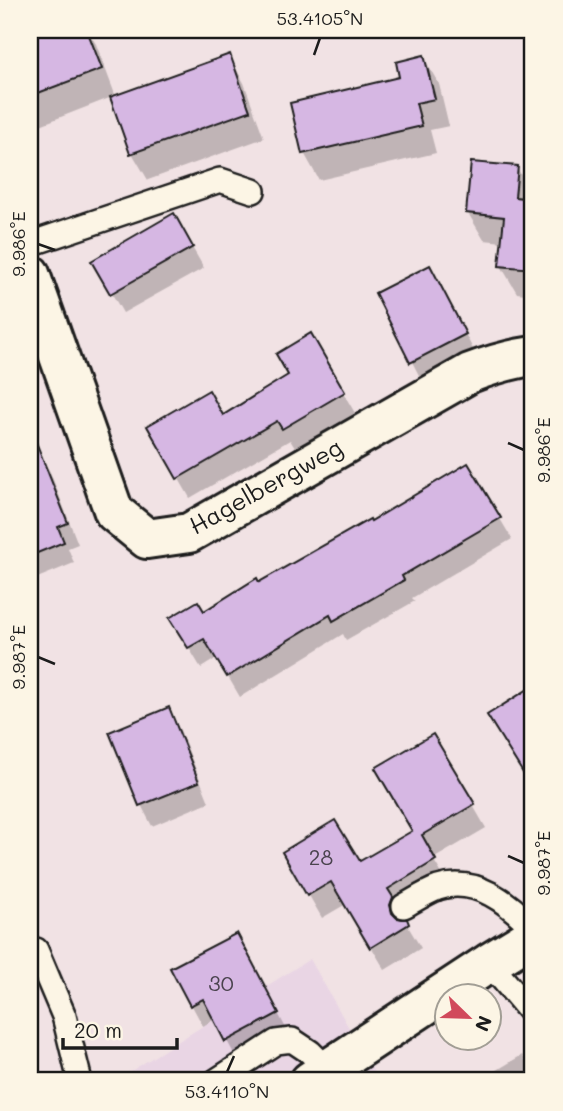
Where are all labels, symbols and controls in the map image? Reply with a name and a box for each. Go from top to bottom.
text: 53.4105°N [277,6,363,30]
text: 9.986°E [6,211,30,277]
text: 9.986°E [531,417,555,483]
street label: Hagelbergweg [183,431,347,541]
text: 9.987°E [6,625,30,689]
text: 9.987°E [531,831,555,895]
house number: 28 [309,843,333,870]
house number: 30 [208,969,234,996]
north arrow [434,982,504,1052]
scale bar [63,1006,177,1050]
text: N [470,1012,498,1035]
text: 20 m [74,1016,122,1043]
text: 53.4110°N [185,1079,269,1103]

